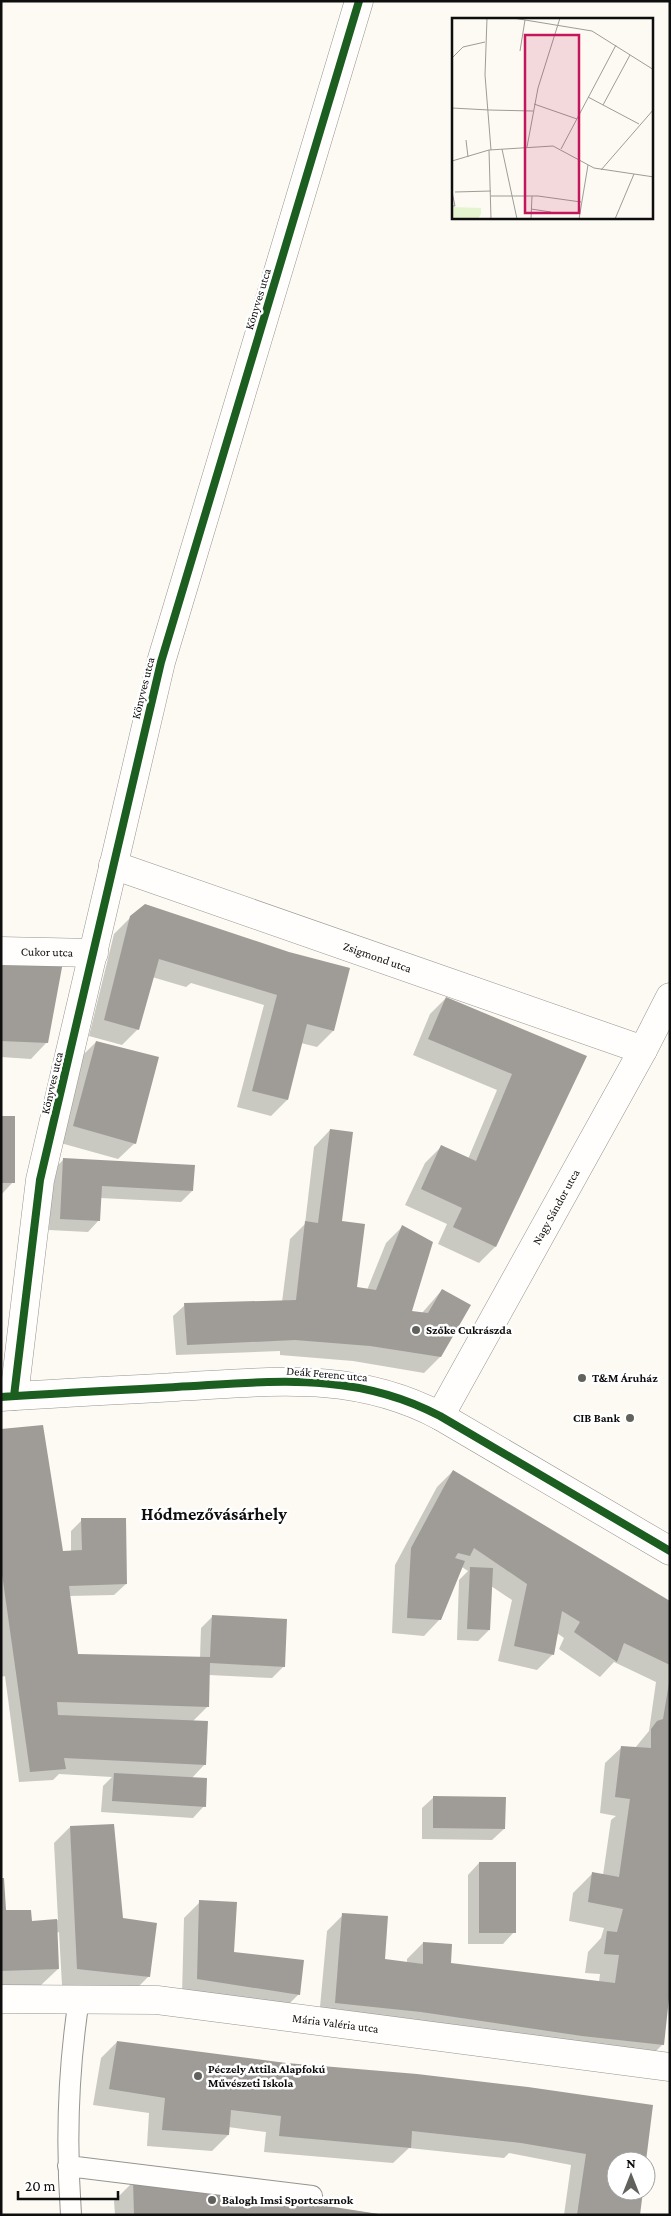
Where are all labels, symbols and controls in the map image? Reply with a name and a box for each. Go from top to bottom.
inset map [452,18,654,219]
street label: Könyves utca [242,266,274,331]
street label: Könyves utca [129,655,158,720]
street label: Zsigmond utca [341,939,414,976]
street label: Cukor utca [21,944,74,960]
street label: Könyves utca [38,1050,66,1115]
street label: Nagy Sándor utca [529,1166,583,1247]
place label: Szőke Cukrászda [426,1323,512,1337]
marker: Szőke Cukrászda [410,1324,422,1336]
street label: Deák Ferenc utca [286,1363,369,1385]
place label: T&M Áruház [592,1371,658,1385]
marker: T&M Áruház [576,1372,588,1384]
place label: CIB Bank [573,1411,620,1425]
marker: CIB Bank [624,1412,636,1424]
district label: Hódmezővásárhely [141,1504,287,1524]
street label: Mária Valéria utca [291,2011,380,2036]
place label: Péczely Attila Alapfokú Művészeti Iskola [208,2062,325,2090]
marker: Péczely Attila Alapfokú Művészeti Iskola [192,2070,204,2082]
north arrow [606,2151,656,2201]
text: N [626,2155,636,2171]
scale bar [18,2168,118,2200]
text: 20 m [25,2178,56,2194]
place label: Balogh Imsi Sportcsarnok [222,2193,354,2207]
marker: Balogh Imsi Sportcsarnok [206,2194,218,2206]

